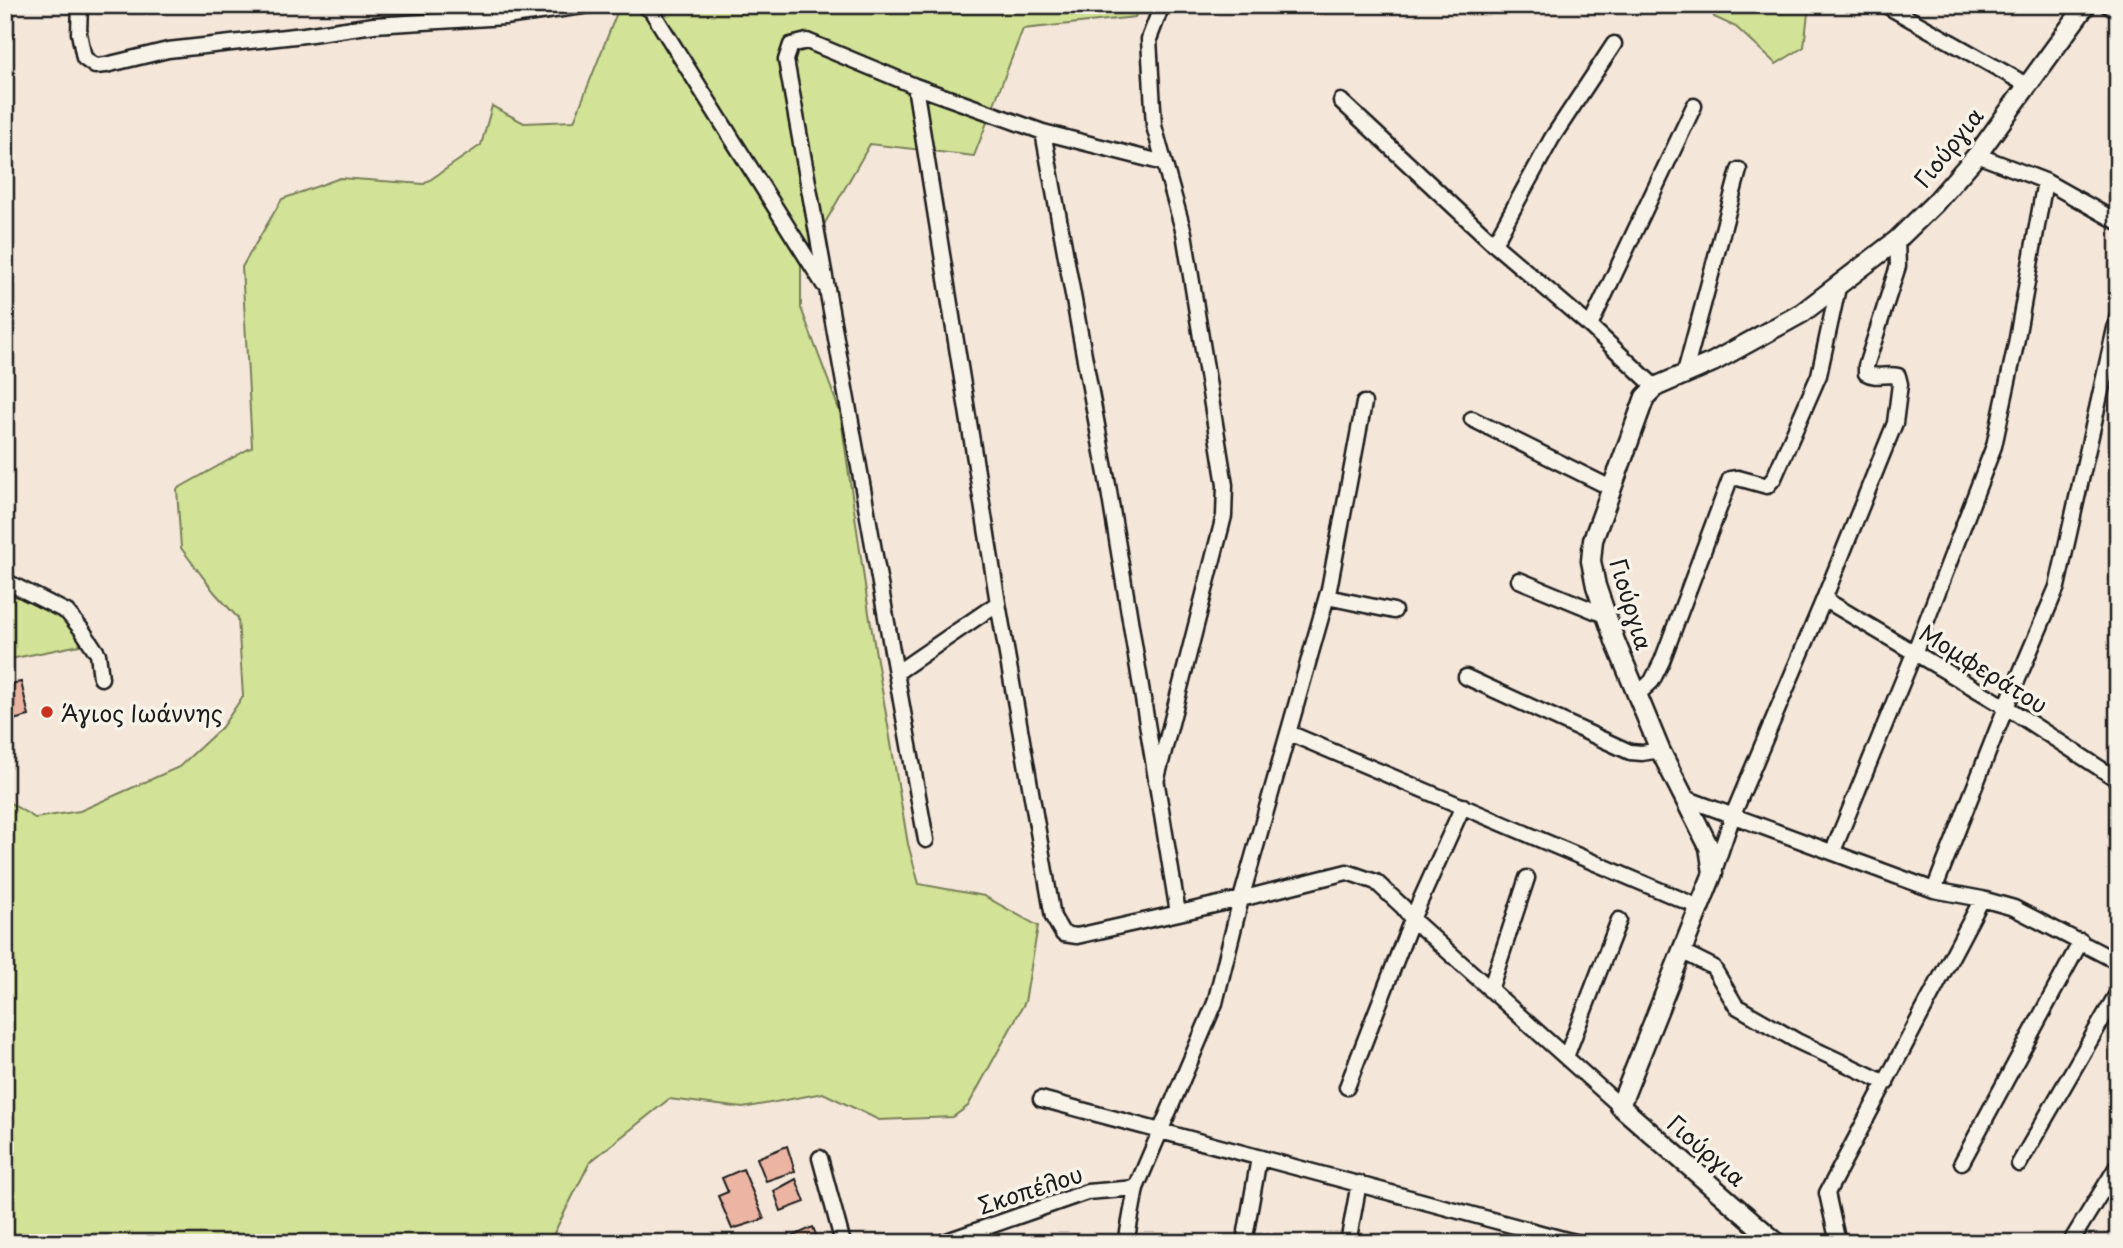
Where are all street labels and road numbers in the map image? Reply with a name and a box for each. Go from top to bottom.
street label: Γιούργια [1905,99,1991,195]
street label: Γιούργια [1601,554,1663,654]
street label: Μομφεράτου [1913,615,2055,721]
street label: Γιούργια [1660,1106,1754,1194]
street label: Σκοπέλου [973,1156,1087,1222]

